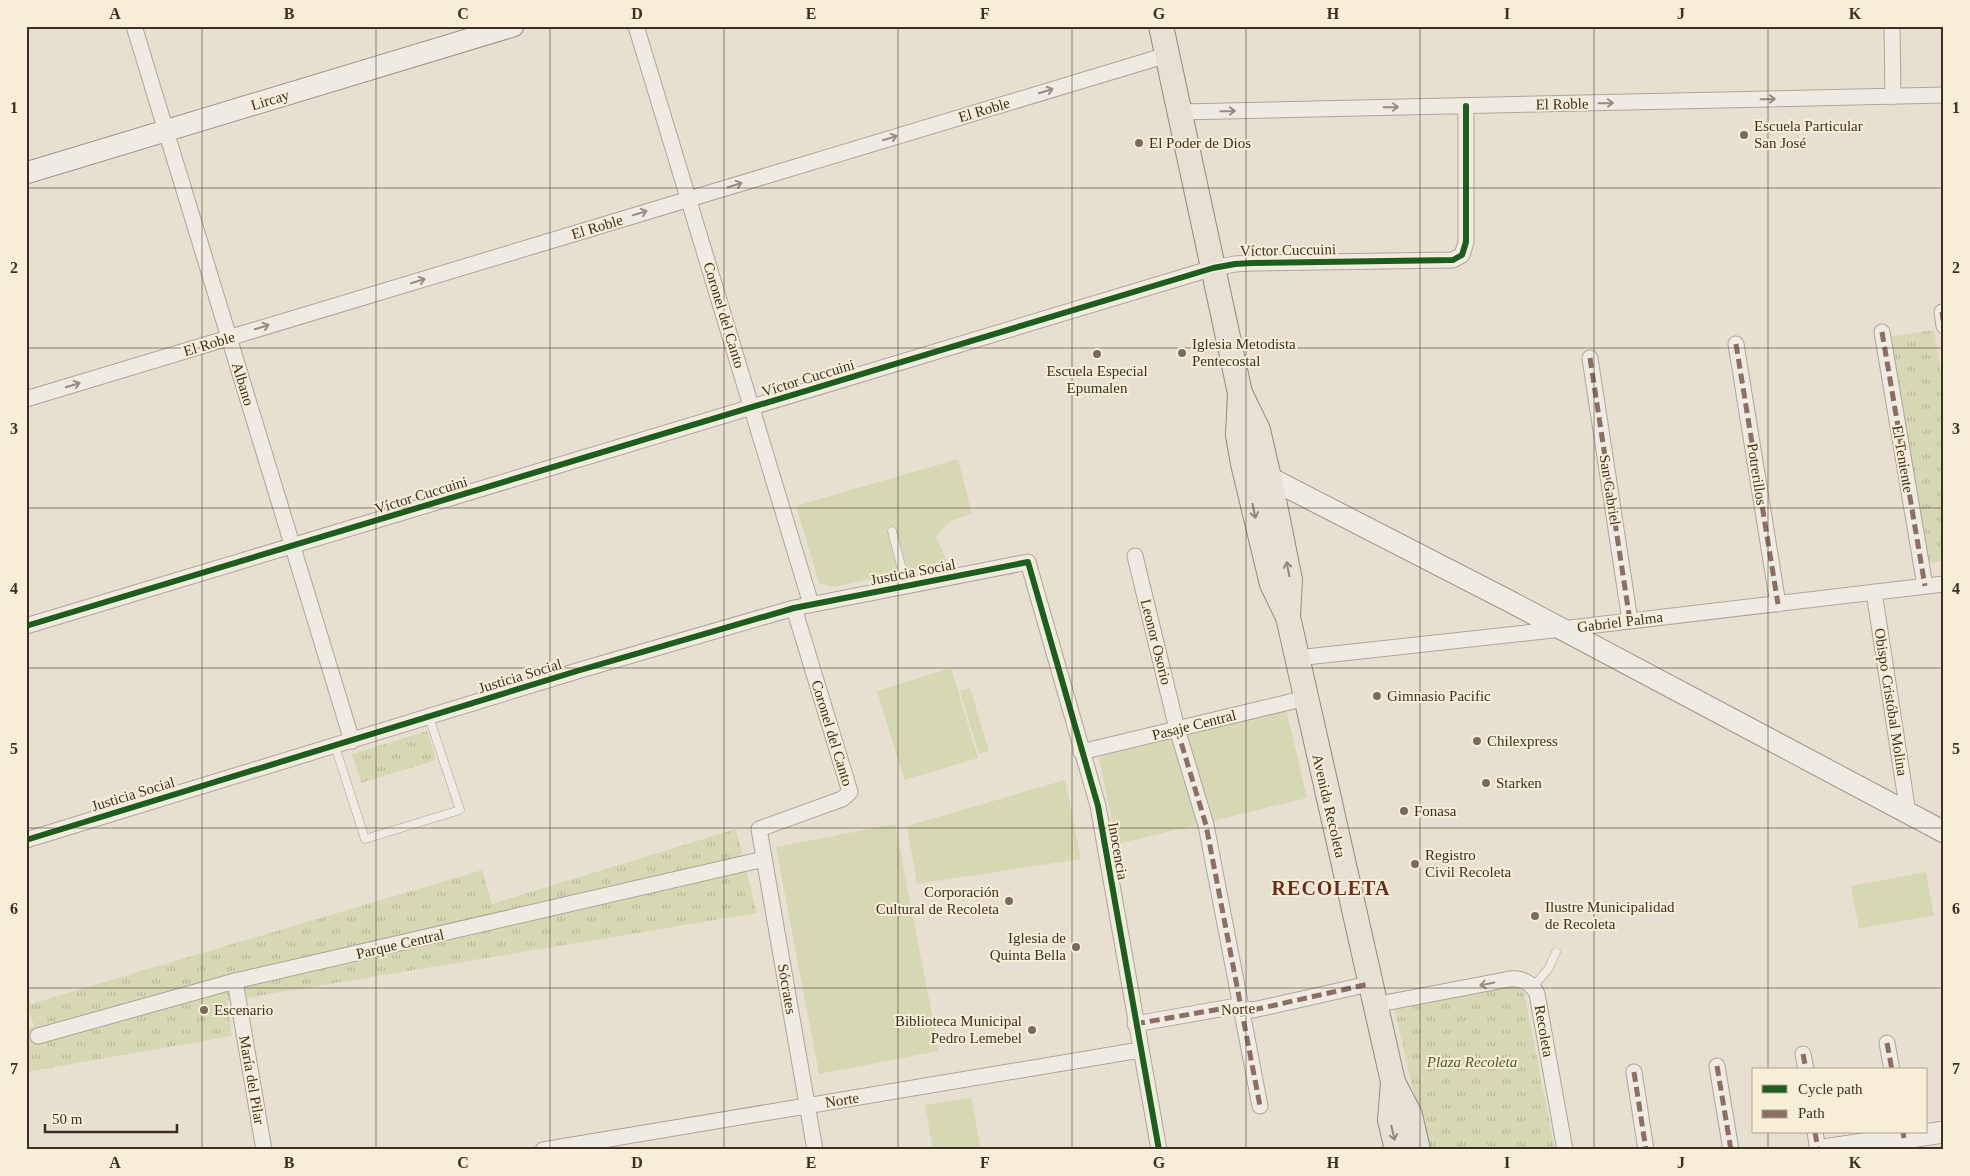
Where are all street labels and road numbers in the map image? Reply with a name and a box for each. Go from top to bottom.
street label: Lircay [249,86,292,113]
street label: El Roble [956,95,1012,125]
street label: El Roble [1535,96,1589,112]
street label: El Roble [569,212,625,242]
street label: Víctor Cuccuini [1240,241,1336,259]
street label: Coronel del Canto [700,260,748,370]
street label: El Roble [181,329,237,359]
street label: Víctor Cuccuini [760,356,856,400]
street label: Albano [229,361,257,407]
street label: El Teniente [1889,424,1917,494]
street label: Potrerillos [1744,442,1770,506]
street label: San Gabriel [1597,454,1623,526]
street label: Víctor Cuccuini [373,473,469,517]
street label: Justicia Social [869,556,957,588]
street label: Leonor Osorio [1138,597,1174,687]
street label: Gabriel Palma [1576,609,1664,635]
street label: Obispo Cristóbal Molina [1871,627,1911,777]
street label: Justicia Social [476,656,564,696]
street label: Coronel del Canto [808,678,856,788]
street label: Pasaje Central [1150,707,1238,743]
street label: Avenida Recoleta [1309,753,1349,860]
street label: Justicia Social [89,774,177,814]
street label: Inocencia [1105,821,1131,881]
street label: Parque Central [355,926,445,962]
street label: Sócrates [775,963,799,1016]
street label: Norte [1221,1000,1256,1018]
street label: Recoleta [1532,1004,1556,1059]
street label: María del Pilar [236,1034,268,1126]
street label: Norte [824,1089,860,1111]

